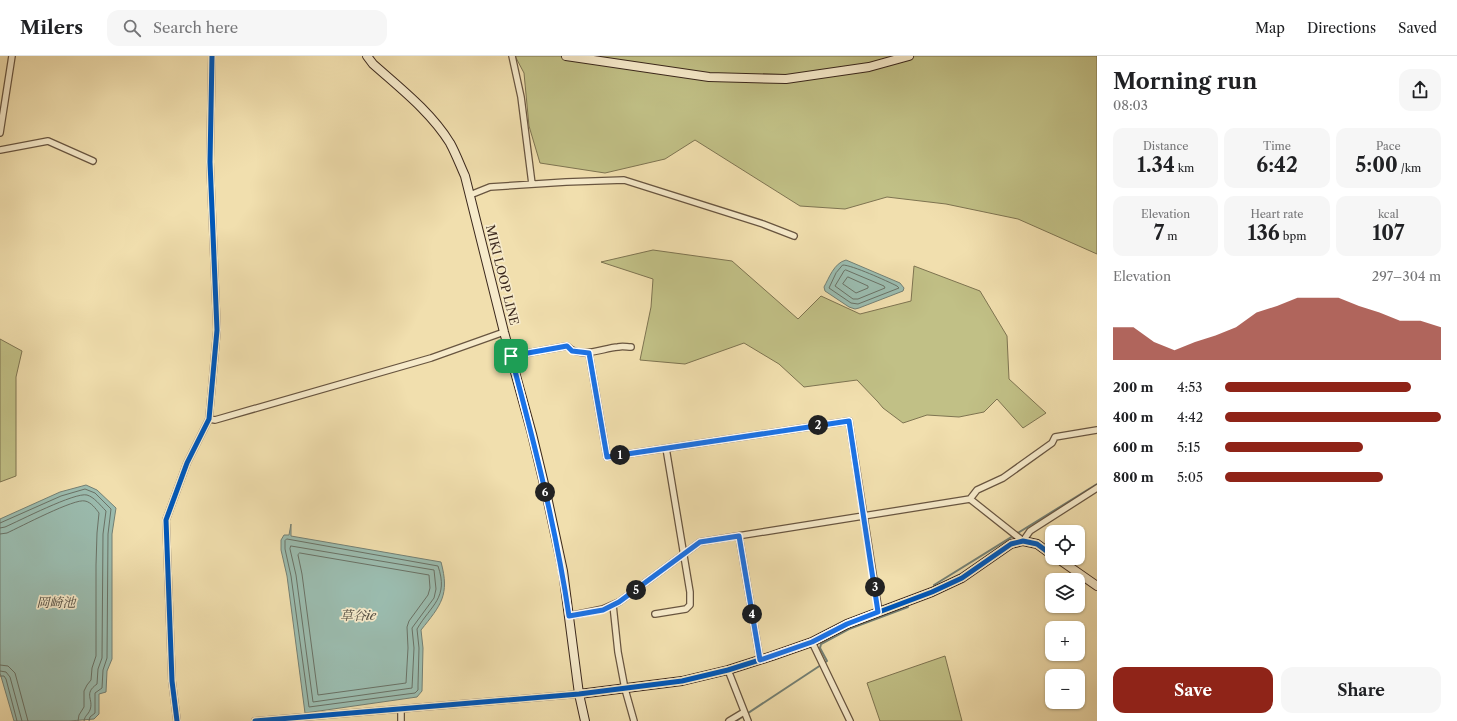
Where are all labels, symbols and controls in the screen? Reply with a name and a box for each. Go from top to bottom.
search box [107,10,387,46]
text: Milers [20,16,83,39]
icon: search [121,17,143,39]
text: Search here [153,18,238,37]
text: Map [1255,19,1285,37]
text: Directions [1307,19,1376,37]
text: Saved [1398,19,1437,37]
text: Morning run [1113,68,1257,95]
button: share [1399,69,1441,111]
text: 08:03 [1113,97,1148,113]
text: Distance [1143,139,1188,153]
text: Time [1263,139,1291,153]
text: Pace [1376,139,1401,153]
text: 1.34 [1137,153,1175,177]
text: 6:42 [1256,153,1298,177]
text: 5:00 [1355,153,1398,177]
text: km [1175,161,1194,175]
text: /km [1398,161,1421,175]
text: Elevation [1141,207,1190,221]
text: Heart rate [1250,207,1304,221]
text: kcal [1378,207,1399,221]
text: 7 [1154,221,1164,245]
text: 136 [1248,221,1280,245]
text: 107 [1372,221,1404,245]
street label: MIKI LOOP LINE [483,223,522,327]
text: m [1164,229,1177,243]
text: bpm [1280,229,1306,243]
text: Elevation [1113,268,1171,284]
text: 297–304 m [1372,268,1441,284]
pin [494,339,528,373]
icon: arrive [500,345,522,367]
text: 200 m [1113,379,1153,395]
text: 4:53 [1177,379,1202,395]
text: 400 m [1113,409,1153,425]
text: 4:42 [1177,409,1203,425]
pin: 2 [808,415,828,435]
text: 2 [815,418,821,432]
text: 600 m [1113,439,1154,455]
text: 5:15 [1177,439,1200,455]
pin: 1 [610,445,630,465]
text: 1 [618,448,622,462]
text: 800 m [1113,469,1154,485]
text: 5:05 [1177,469,1203,485]
pin: 6 [535,482,555,502]
text: 6 [542,485,548,499]
map controls [1045,525,1085,709]
button: locate [1045,525,1085,565]
button: layers [1045,573,1085,613]
pin: 3 [865,577,885,597]
pin: 5 [626,580,646,600]
text: 3 [872,580,878,594]
text: 5 [633,583,639,597]
water label: 岡崎池 [36,594,77,610]
pin: 4 [742,604,762,624]
water label: 草谷ie [340,607,377,623]
text: 4 [749,607,755,621]
button: + [1045,621,1085,661]
button: Save [1113,667,1273,713]
button: Share [1281,667,1441,713]
button: − [1045,669,1085,709]

